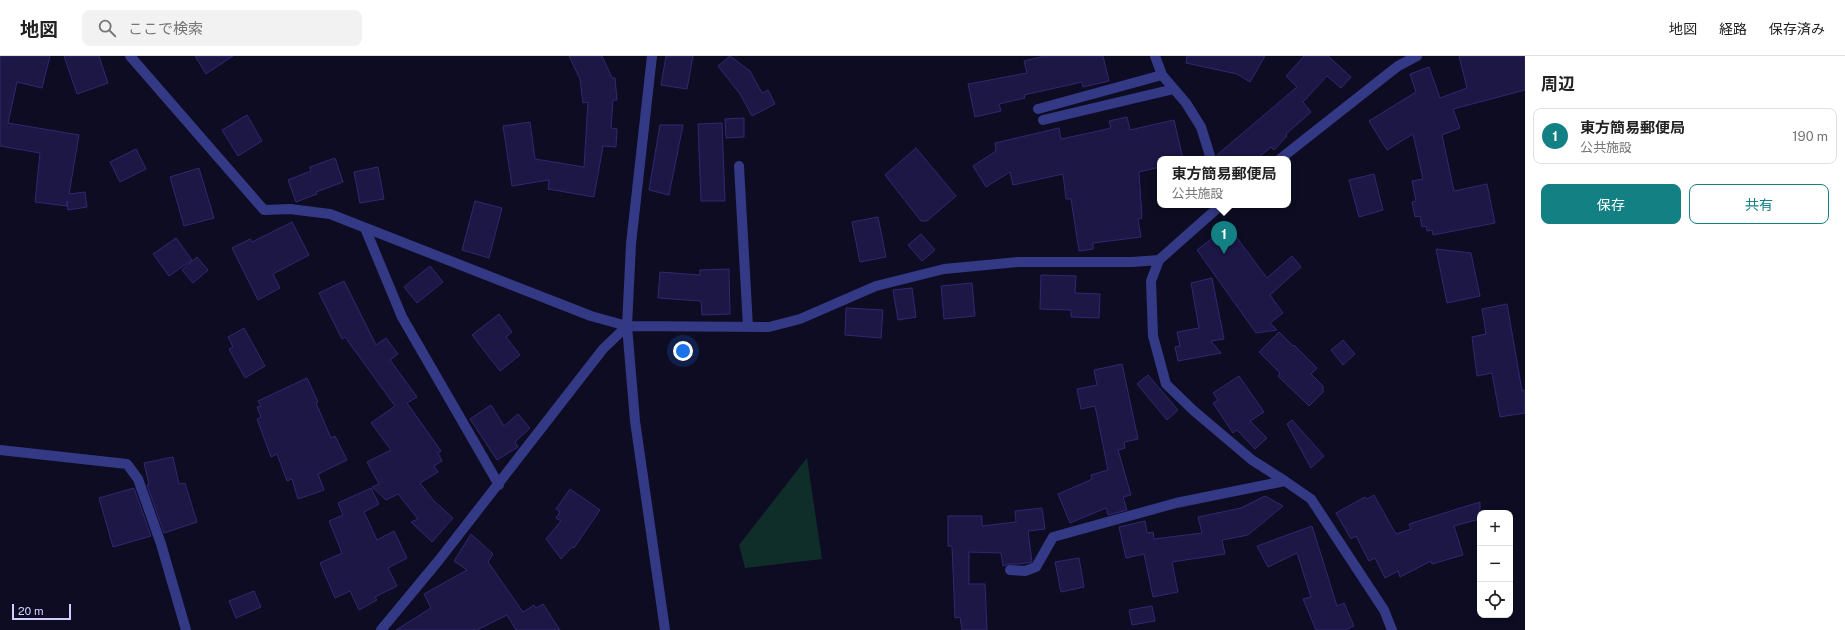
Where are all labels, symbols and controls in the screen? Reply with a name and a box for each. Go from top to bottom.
search box [82,10,362,46]
icon: search [96,17,118,39]
text: 地図 [20,18,58,40]
text: ここで検索 [128,20,203,37]
text: 地図 [1669,21,1697,37]
text: 経路 [1719,21,1747,37]
text: 保存済み [1769,21,1825,37]
text: 周辺 [1541,74,1575,94]
text: 東方簡易郵便局 [1580,119,1685,136]
text: 1 [1552,129,1558,144]
text: 190 m [1792,129,1828,144]
text: 公共施設 [1580,140,1632,155]
popup [1157,156,1291,208]
text: 東方簡易郵便局 [1171,165,1277,182]
button: 保存 [1541,184,1681,224]
button: 共有 [1689,184,1829,224]
text: 公共施設 [1171,186,1224,201]
pin: 1 [1211,221,1237,254]
your location [673,341,693,361]
map controls [1477,510,1513,618]
button: + [1477,510,1513,546]
button: − [1477,546,1513,582]
button: locate [1477,582,1513,618]
scale bar [12,602,71,621]
text: 20 m [18,605,43,617]

